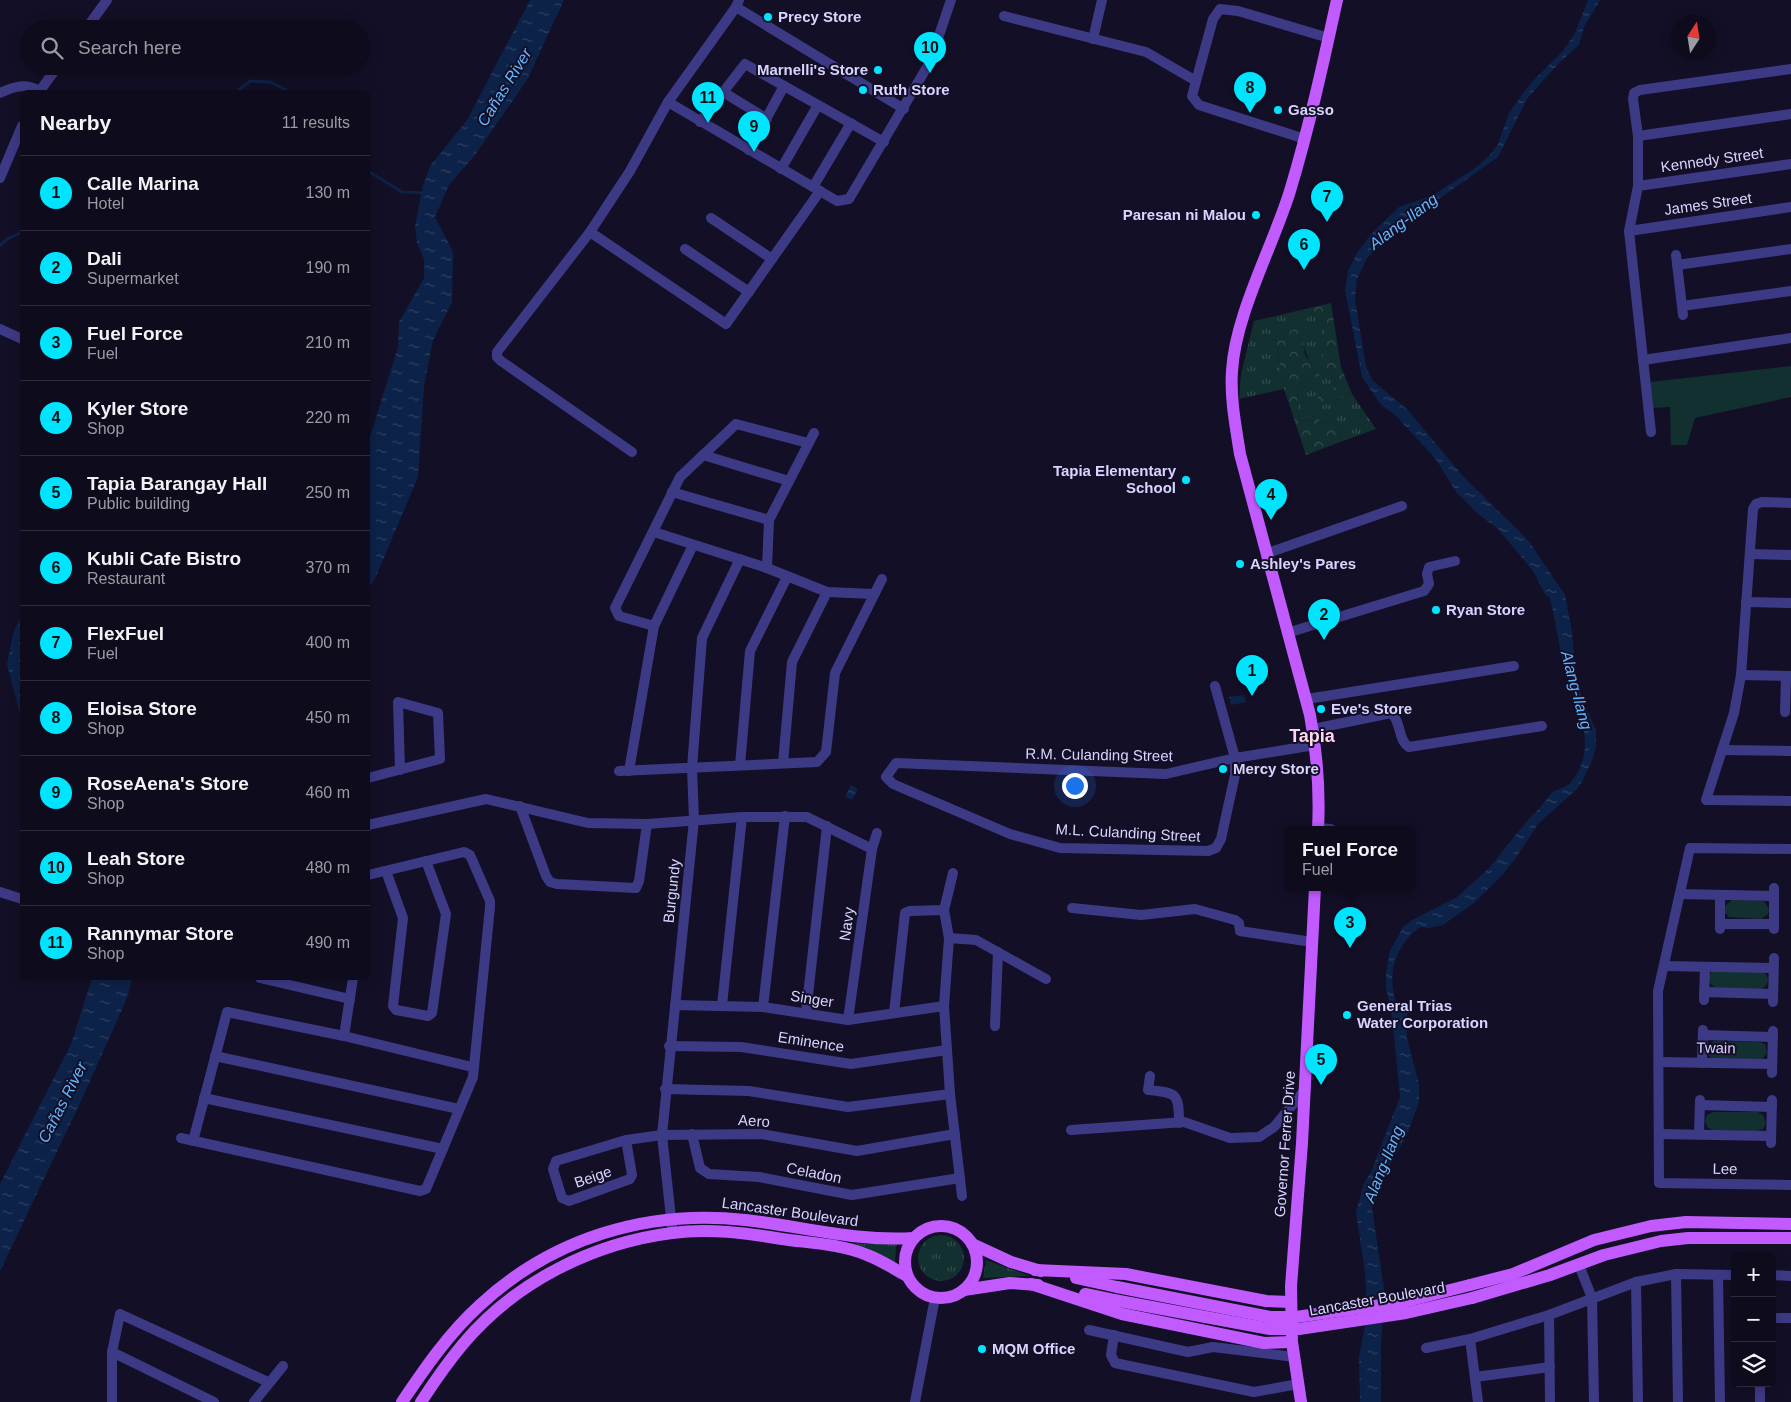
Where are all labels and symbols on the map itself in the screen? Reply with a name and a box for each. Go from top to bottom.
place label: Precy Store [778,8,861,25]
marker: Precy Store [762,11,774,23]
north arrow [1671,15,1716,60]
pin: 10 [914,32,946,73]
water label: Cañas River [474,45,535,129]
place label: Marnelli's Store [757,61,868,78]
marker: Marnelli's Store [872,64,884,76]
pin: 8 [1234,72,1266,113]
place label: Ruth Store [873,81,950,98]
pin: 11 [692,82,724,123]
marker: Ruth Store [857,84,869,96]
place label: Gasso [1288,101,1334,118]
marker: Gasso [1272,104,1284,116]
pin: 9 [738,111,770,152]
street label: Kennedy Street [1660,144,1765,175]
pin: 7 [1311,181,1343,222]
street label: James Street [1663,189,1754,218]
water label: Alang-Ilang [1365,190,1441,253]
place label: Paresan ni Malou [1123,206,1246,223]
marker: Paresan ni Malou [1250,209,1262,221]
pin: 6 [1288,229,1320,270]
place label: Tapia Elementary School [1053,462,1177,496]
marker: Tapia Elementary School [1180,474,1192,486]
pin: 4 [1255,479,1287,520]
place label: Ashley's Pares [1250,555,1356,572]
marker: Ashley's Pares [1234,558,1246,570]
pin: 2 [1308,599,1340,640]
place label: Ryan Store [1446,601,1525,618]
marker: Ryan Store [1430,604,1442,616]
water label: Alang-Ilang [1558,648,1595,732]
pin: 1 [1236,655,1268,696]
place label: Eve's Store [1331,700,1412,717]
marker: Eve's Store [1315,703,1327,715]
district label: Tapia [1289,726,1336,746]
street label: R.M. Culanding Street [1025,745,1174,764]
place label: Mercy Store [1233,760,1319,777]
marker: Mercy Store [1217,763,1229,775]
your location [1062,773,1088,799]
street label: M.L. Culanding Street [1055,820,1202,845]
street label: Burgundy [660,858,683,924]
street label: Navy [836,905,857,942]
pin: 3 [1334,907,1366,948]
street label: Singer [789,987,835,1010]
place label: General Trias Water Corporation [1357,997,1488,1031]
marker: General Trias Water Corporation [1341,1009,1353,1021]
street label: Eminence [777,1028,845,1055]
street label: Twain [1696,1039,1736,1056]
pin: 5 [1305,1044,1337,1085]
water label: Cañas River [35,1059,90,1145]
street label: Governor Ferrer Drive [1271,1070,1298,1218]
street label: Aero [738,1111,770,1130]
water label: Alang-Ilang [1360,1123,1407,1206]
street label: Celadon [785,1159,843,1186]
street label: Lee [1712,1160,1738,1177]
street label: Beige [572,1162,614,1191]
street label: Lancaster Boulevard [721,1194,859,1229]
street label: Lancaster Boulevard [1308,1278,1446,1319]
place label: MQM Office [992,1340,1075,1357]
marker: MQM Office [976,1343,988,1355]

